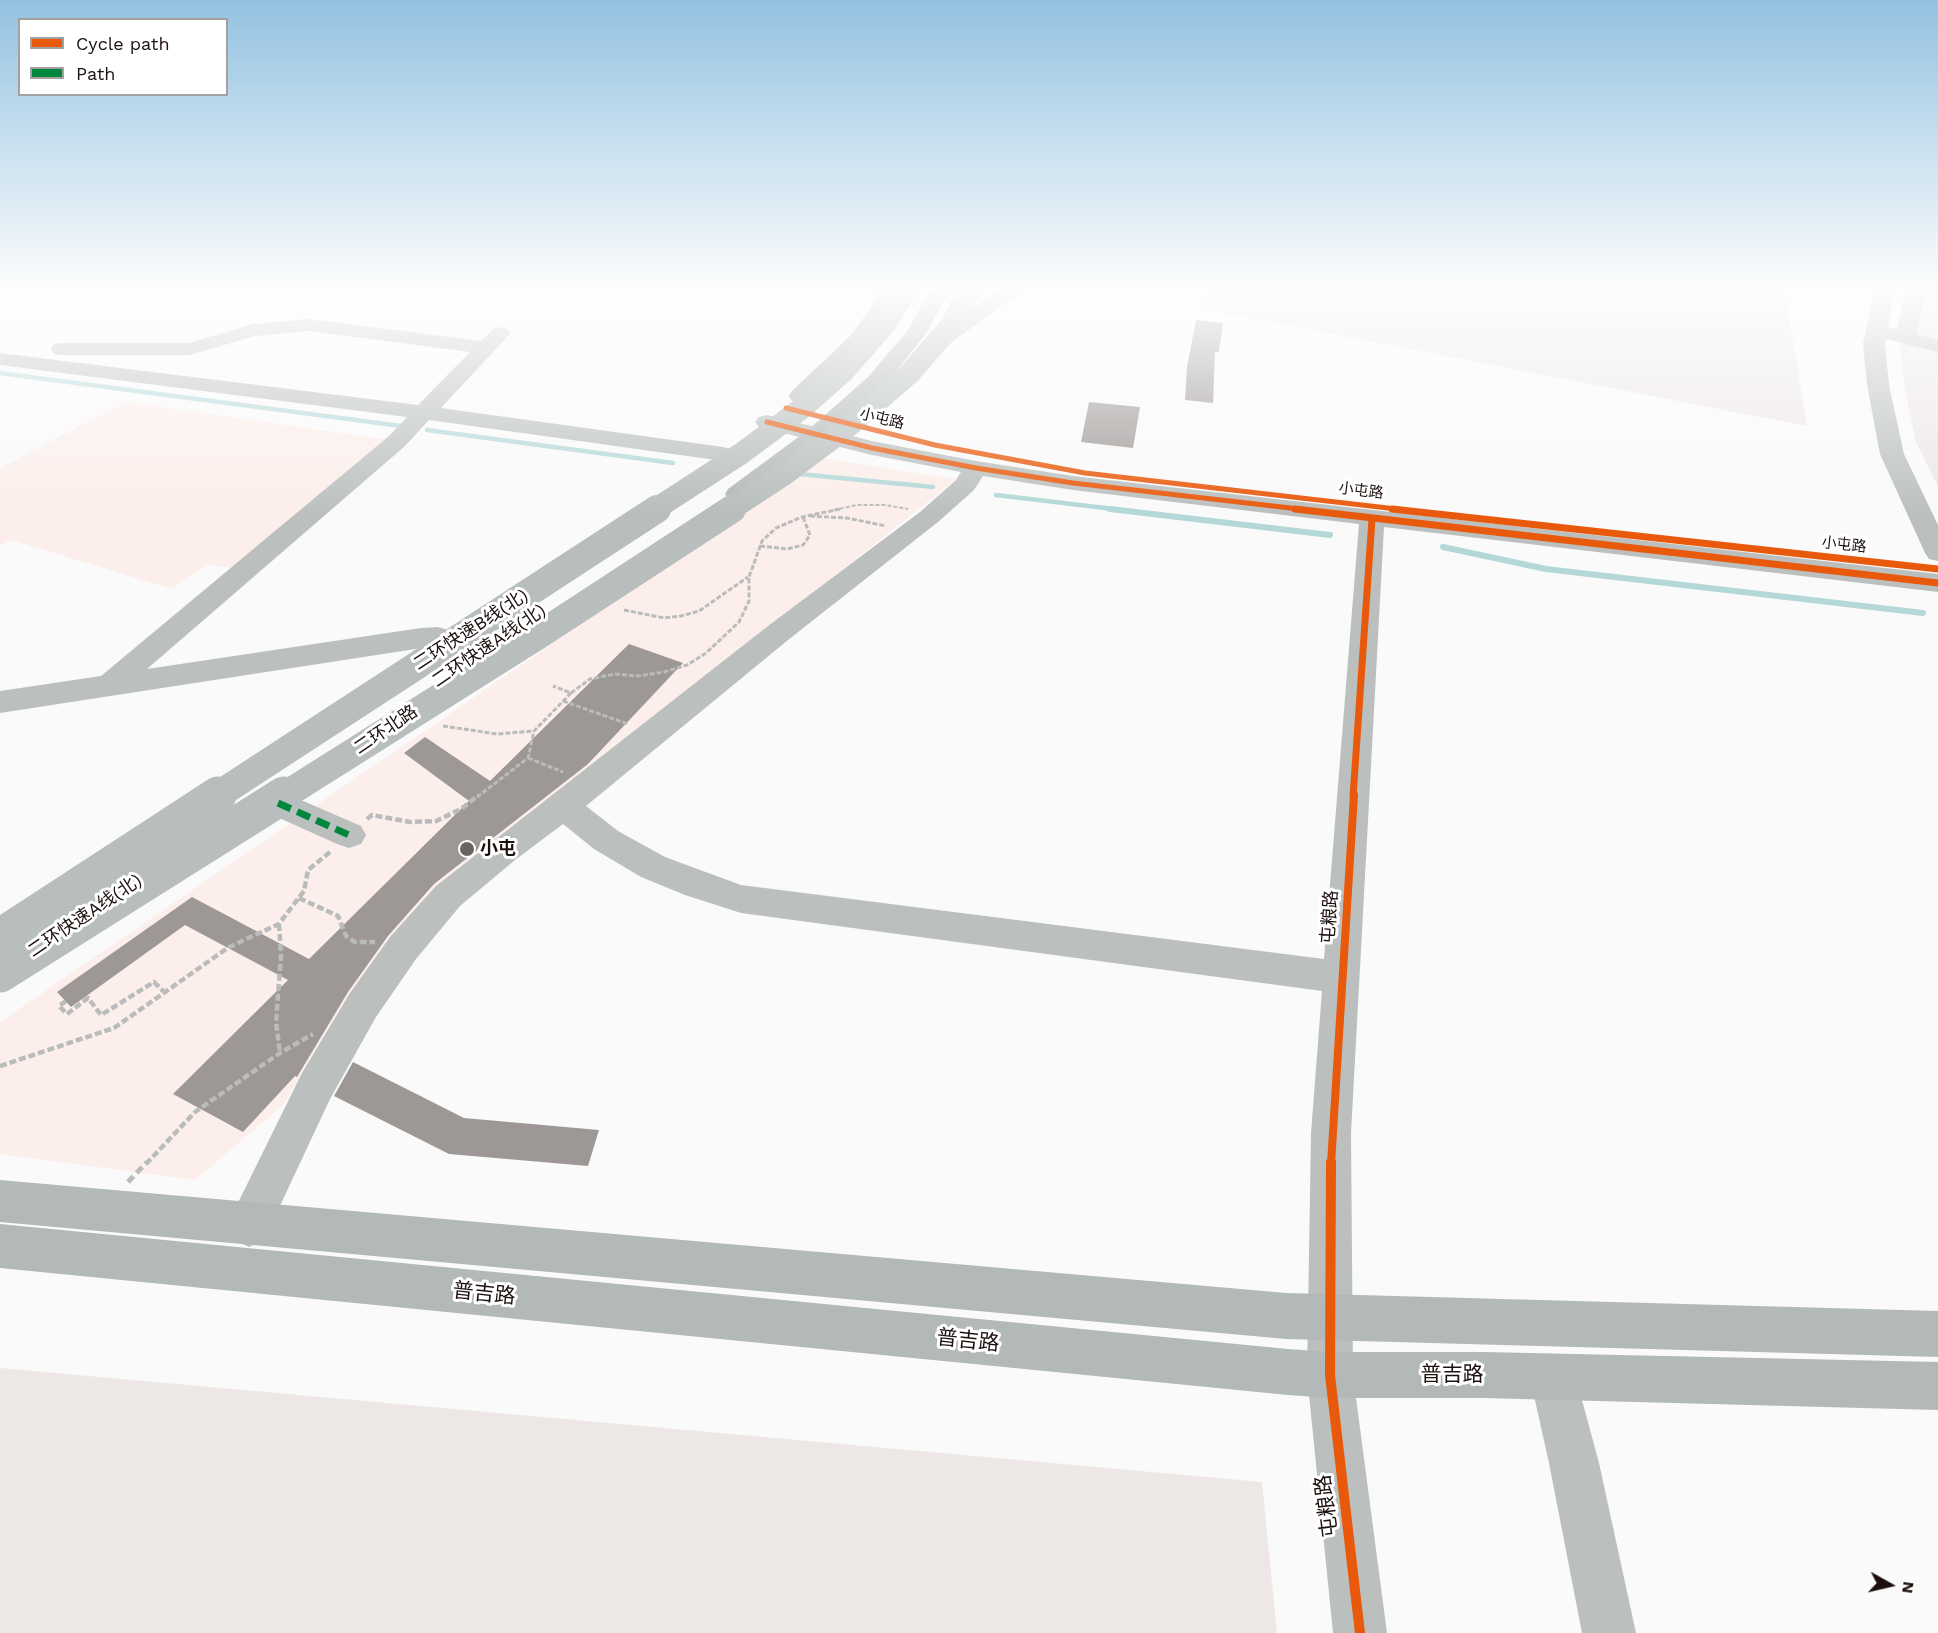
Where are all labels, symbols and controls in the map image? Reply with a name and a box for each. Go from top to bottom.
legend [18,18,228,96]
text: Cycle path [76,33,170,54]
text: Path [76,63,116,84]
street label: 小屯路 [858,405,906,433]
street label: 小屯路 [1338,479,1384,503]
street label: 小屯路 [1821,534,1867,556]
street label: 二环快速B线(北) [410,585,532,675]
street label: 二环快速A线(北) [428,600,550,692]
street label: 二环北路 [350,701,422,759]
place label: 小屯 [480,838,516,860]
marker: 小屯 [458,840,476,858]
street label: 二环快速A线(北) [24,870,146,962]
street label: 屯粮路 [1317,889,1343,945]
street label: 普吉路 [451,1278,517,1310]
street label: 普吉路 [935,1325,1001,1357]
street label: 普吉路 [1421,1362,1483,1388]
street label: 屯粮路 [1311,1473,1343,1539]
north arrow [1860,1555,1920,1615]
text: N [1898,1580,1919,1595]

